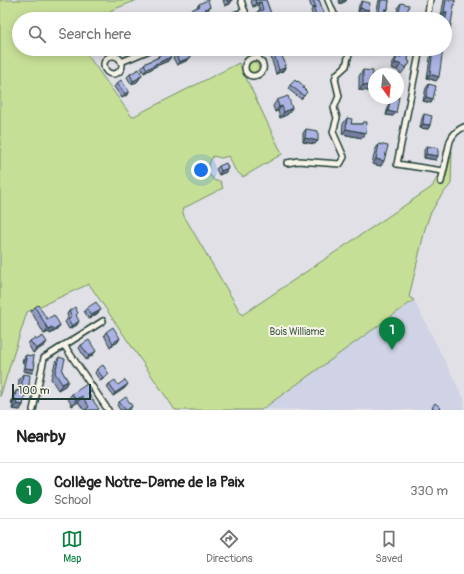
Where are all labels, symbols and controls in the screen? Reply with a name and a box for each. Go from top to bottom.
search box [12,12,452,56]
icon: search [26,23,48,45]
text: Search here [58,25,131,44]
north arrow [368,68,404,104]
your location [191,160,211,180]
pin: 1 [379,317,405,350]
park label: Bois Williame [270,326,324,338]
scale bar [12,382,91,401]
text: 100 m [18,384,49,397]
text: Nearby [16,426,65,447]
text: Collège Notre-Dame de la Paix [54,473,245,492]
text: 1 [26,483,32,499]
text: 330 m [410,483,448,499]
text: School [54,492,91,508]
tab: Map [61,528,83,565]
tab: Directions [206,528,253,565]
tab: Saved [375,528,403,565]

